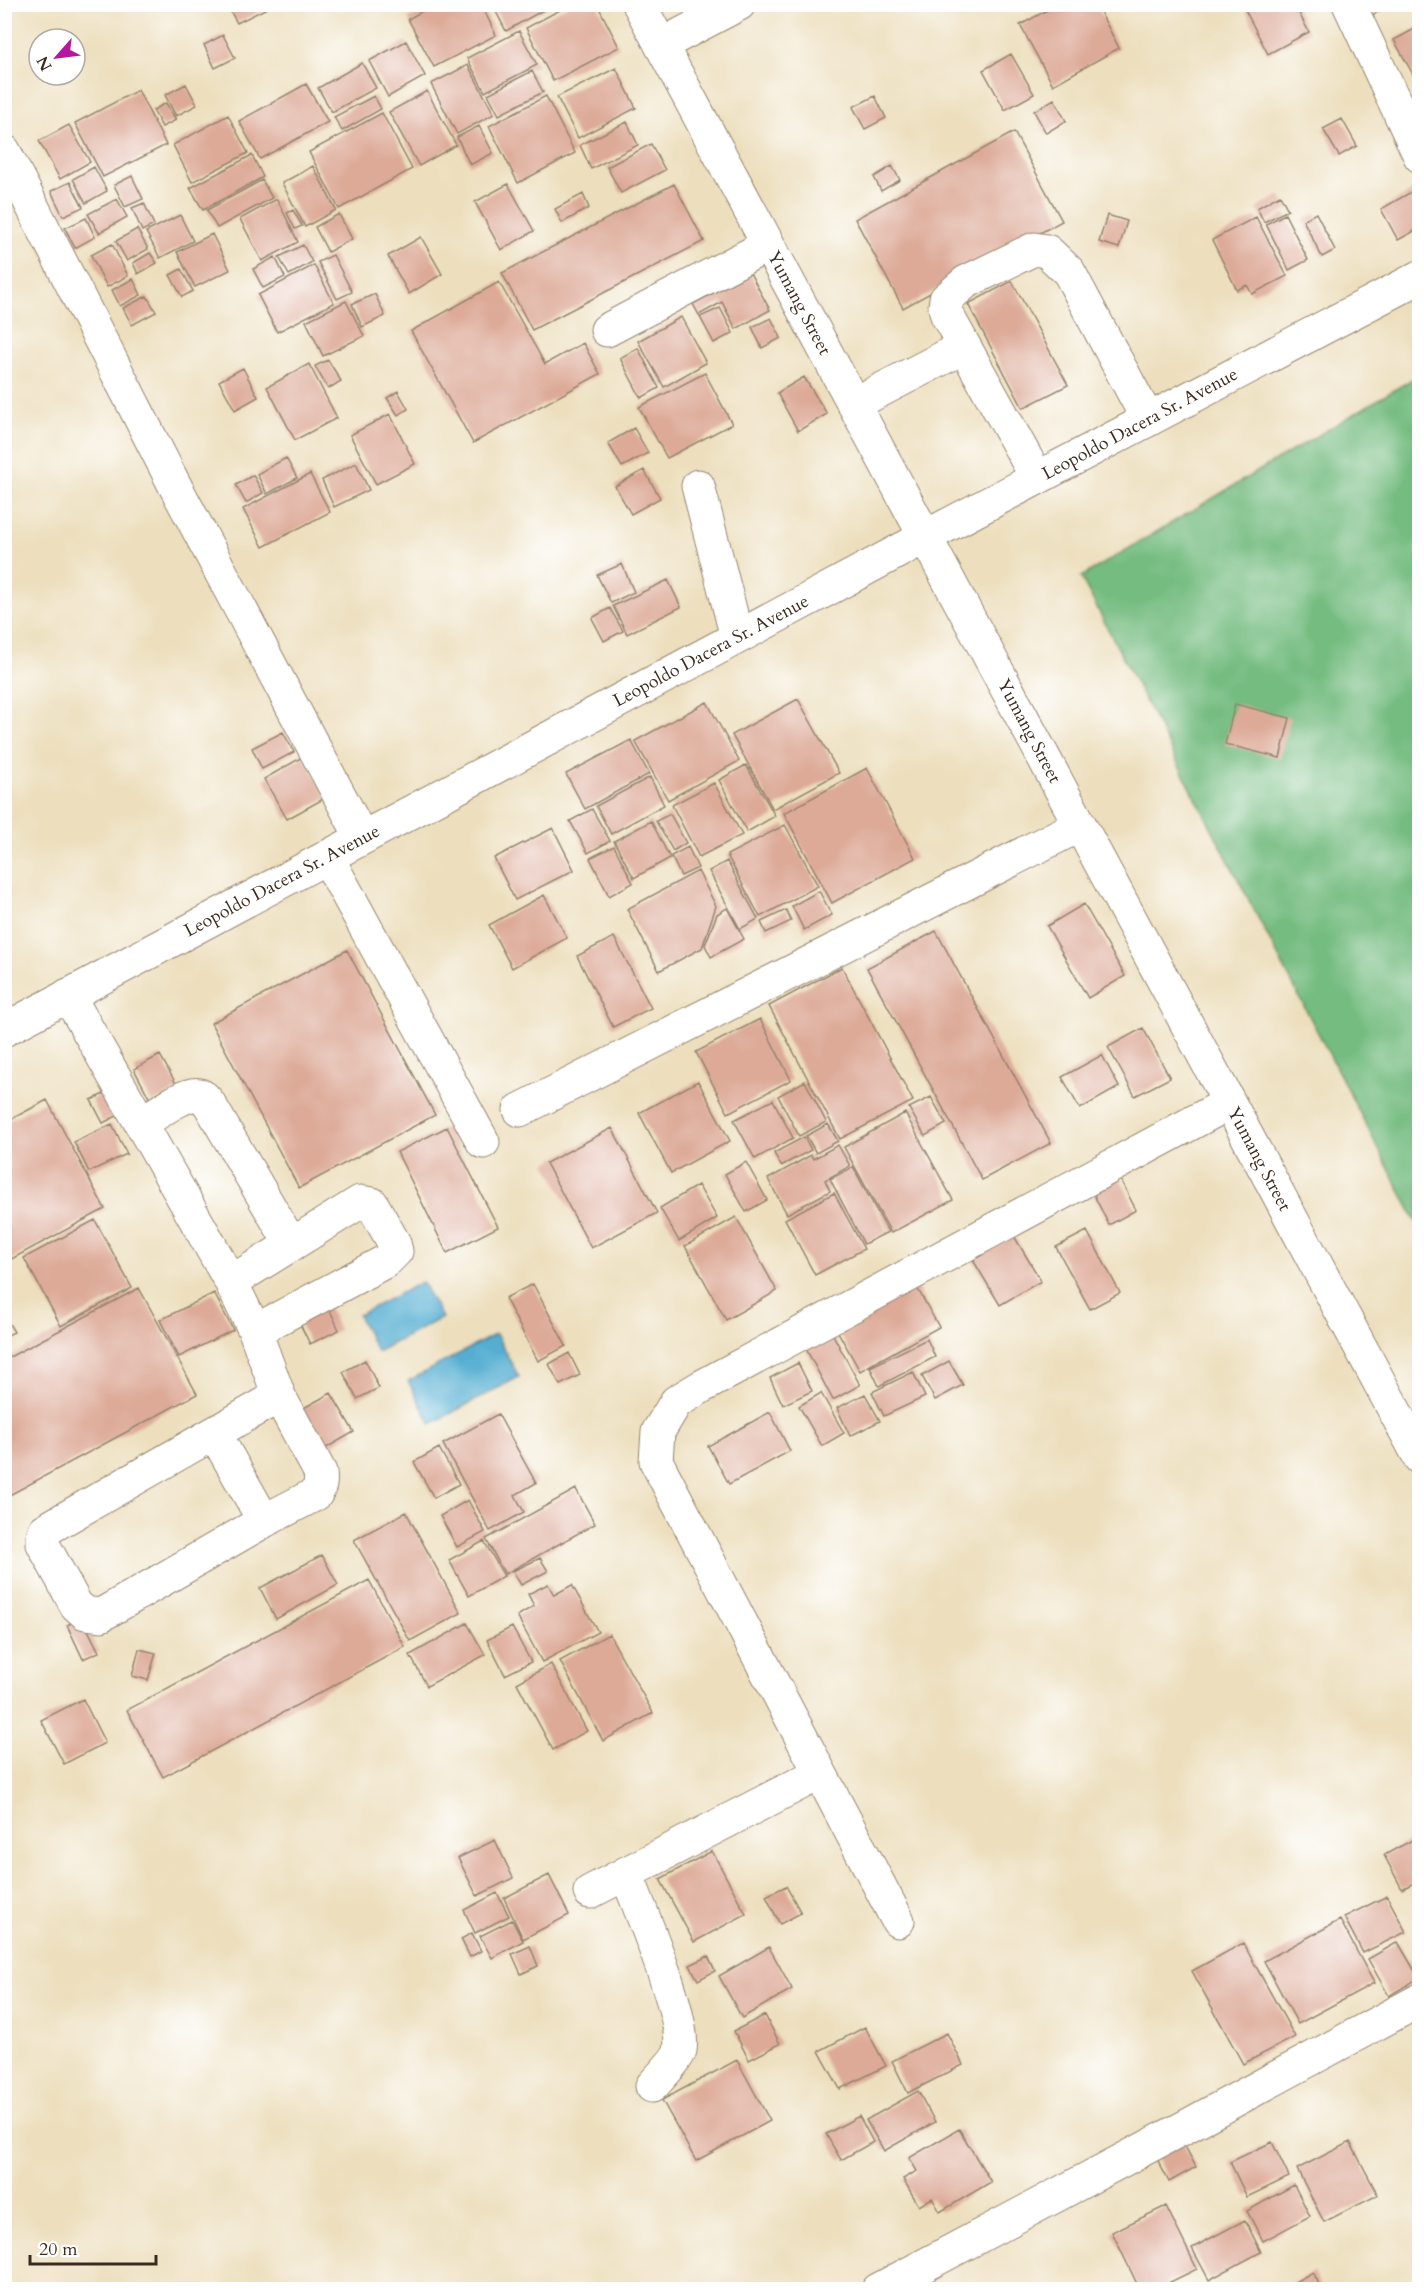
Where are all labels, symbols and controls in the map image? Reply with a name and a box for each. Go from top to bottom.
north arrow [27,27,87,87]
text: N [32,52,58,75]
street label: Yumang Street [761,246,837,360]
street label: Leopoldo Dacera Sr. Avenue [1038,362,1242,486]
street label: Leopoldo Dacera Sr. Avenue [609,589,813,713]
street label: Yumang Street [991,674,1067,788]
street label: Leopoldo Dacera Sr. Avenue [180,819,384,943]
street label: Yumang Street [1221,1102,1297,1216]
scale bar [30,2228,156,2266]
text: 20 m [39,2237,78,2262]

